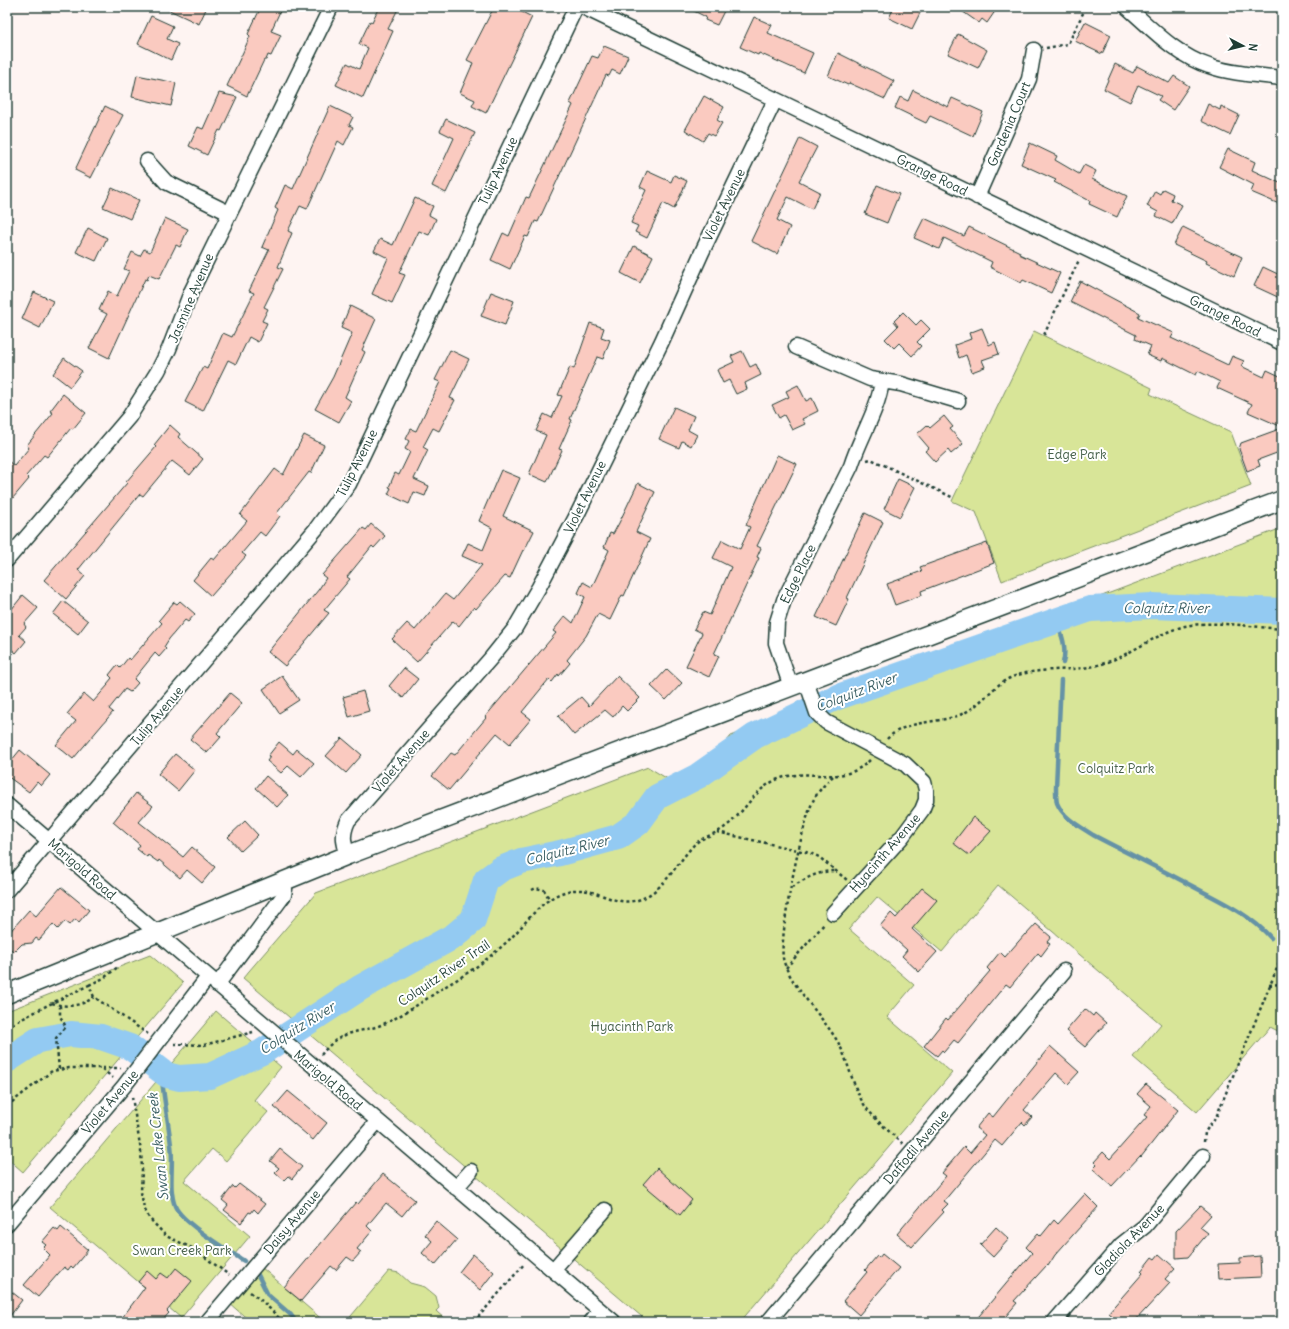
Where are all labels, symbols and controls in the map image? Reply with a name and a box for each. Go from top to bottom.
north arrow [1223,26,1263,66]
text: N [1246,43,1260,52]
street label: Gardenia Court [983,78,1035,169]
street label: Tulip Avenue [475,134,521,208]
street label: Grange Road [894,150,971,200]
street label: Violet Avenue [699,166,749,244]
street label: Jasmine Avenue [165,251,217,345]
street label: Grange Road [1187,291,1264,341]
street label: Tulip Avenue [333,426,381,500]
park label: Edge Park [1047,446,1107,463]
street label: Violet Avenue [560,458,610,536]
street label: Edge Place [776,542,820,606]
water label: Colquitz River [1123,599,1211,617]
water label: Colquitz River [813,667,901,716]
street label: Tulip Avenue [127,682,187,750]
street label: Violet Avenue [369,725,433,797]
park label: Colquitz Park [1078,760,1155,777]
street label: Hyacinth Avenue [846,810,924,896]
water label: Colquitz River [523,830,613,869]
street label: Marigold Road [44,835,120,903]
street label: Colquitz River Trail [395,936,493,1010]
water label: Colquitz River [256,996,340,1058]
park label: Hyacinth Park [591,1018,674,1035]
street label: Marigold Road [290,1046,366,1114]
street label: Violet Avenue [78,1066,142,1138]
water label: Swan Lake Creek [143,1091,173,1202]
street label: Daffodil Avenue [880,1106,952,1188]
street label: Daisy Avenue [260,1186,324,1258]
street label: Gladiola Avenue [1090,1200,1168,1280]
park label: Swan Creek Park [132,1242,232,1259]

